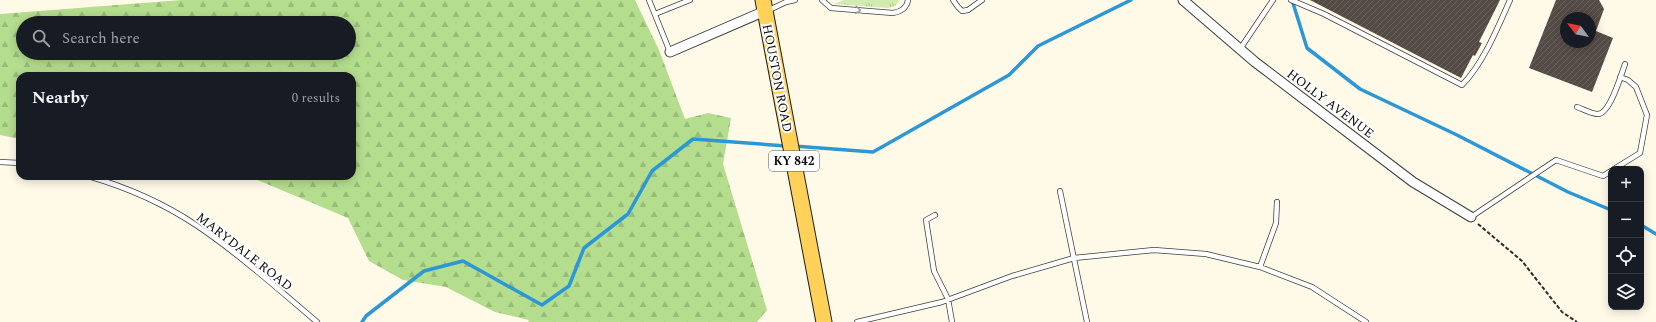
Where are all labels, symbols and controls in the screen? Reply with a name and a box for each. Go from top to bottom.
one-way arrow [855,5,861,14]
north arrow [1560,12,1596,48]
search box [16,16,356,60]
street label: HOUSTON ROAD [757,22,797,134]
icon: search [30,27,52,49]
text: Search here [62,27,140,50]
street label: HOLLY AVENUE [1282,64,1378,143]
text: Nearby [32,85,88,111]
text: 0 results [292,88,340,108]
road number: KY 842 [769,151,819,171]
map controls [1608,166,1644,310]
button: + [1608,166,1644,202]
button: − [1608,202,1644,238]
street label: MARYDALE ROAD [192,208,297,296]
button: locate [1608,238,1644,274]
button: layers [1608,274,1644,310]

